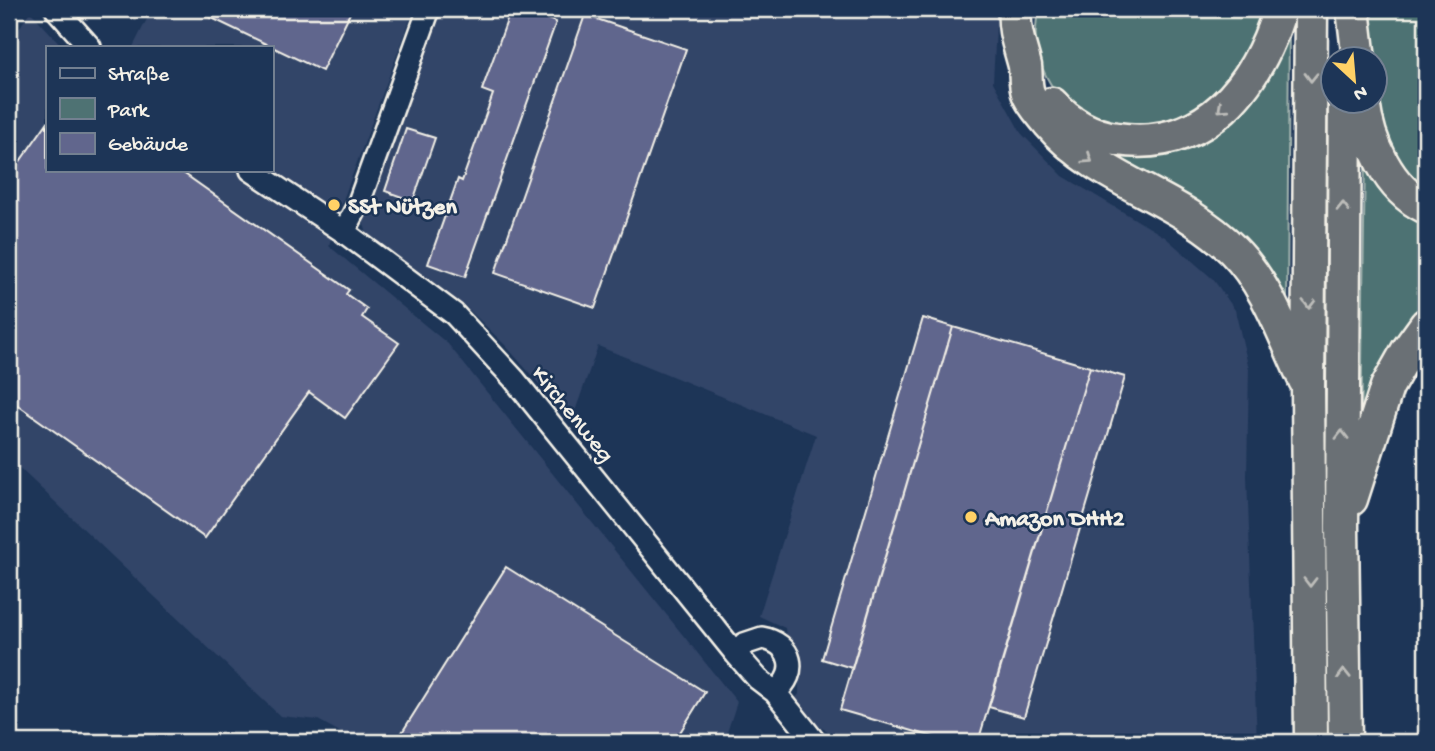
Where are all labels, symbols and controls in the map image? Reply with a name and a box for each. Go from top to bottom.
legend [46,46,273,172]
north arrow [1320,46,1390,116]
text: Straße [108,64,170,89]
one-way arrow [1303,72,1319,83]
text: N [1349,79,1371,105]
text: Park [107,100,151,125]
one-way arrow [1217,100,1230,113]
text: Gebäude [108,134,189,159]
one-way arrow [1080,150,1093,163]
place label: SSt Nützen [348,194,457,223]
marker: SSt Nützen [326,197,342,213]
one-way arrow [1335,201,1351,212]
one-way arrow [1301,300,1317,310]
street label: Kirchenweg [523,361,619,470]
one-way arrow [1334,429,1350,439]
place label: Amazon DHH2 [984,506,1125,535]
marker: Amazon DHH2 [963,509,979,525]
one-way arrow [1302,576,1317,587]
one-way arrow [1336,668,1352,679]

